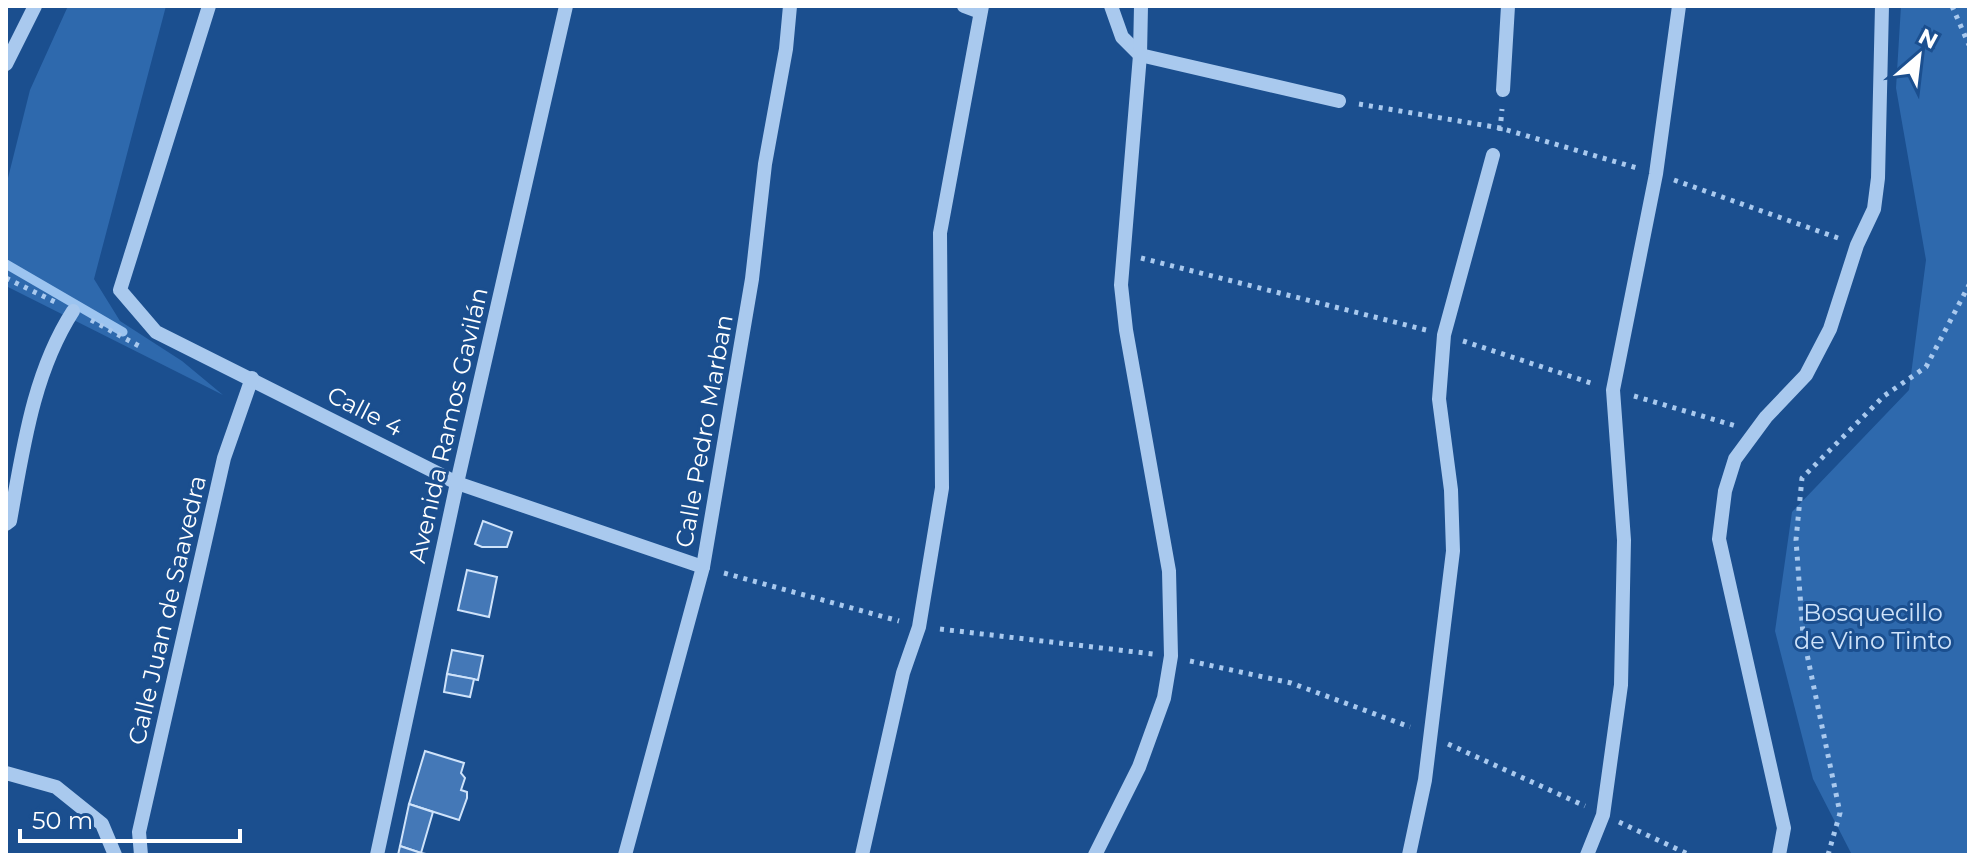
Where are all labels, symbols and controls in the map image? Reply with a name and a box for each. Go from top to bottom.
north arrow [1879,16,1959,96]
text: N [1914,23,1942,55]
street label: Avenida Ramos Gavilán [402,284,494,566]
street label: Calle Pedro Marban [669,312,739,550]
street label: Calle 4 [323,380,408,442]
street label: Calle Juan de Saavedra [122,472,212,748]
park label: Bosquecillo de Vino Tinto [1794,598,1952,655]
scale bar [20,793,240,843]
text: 50 m [32,806,93,835]

